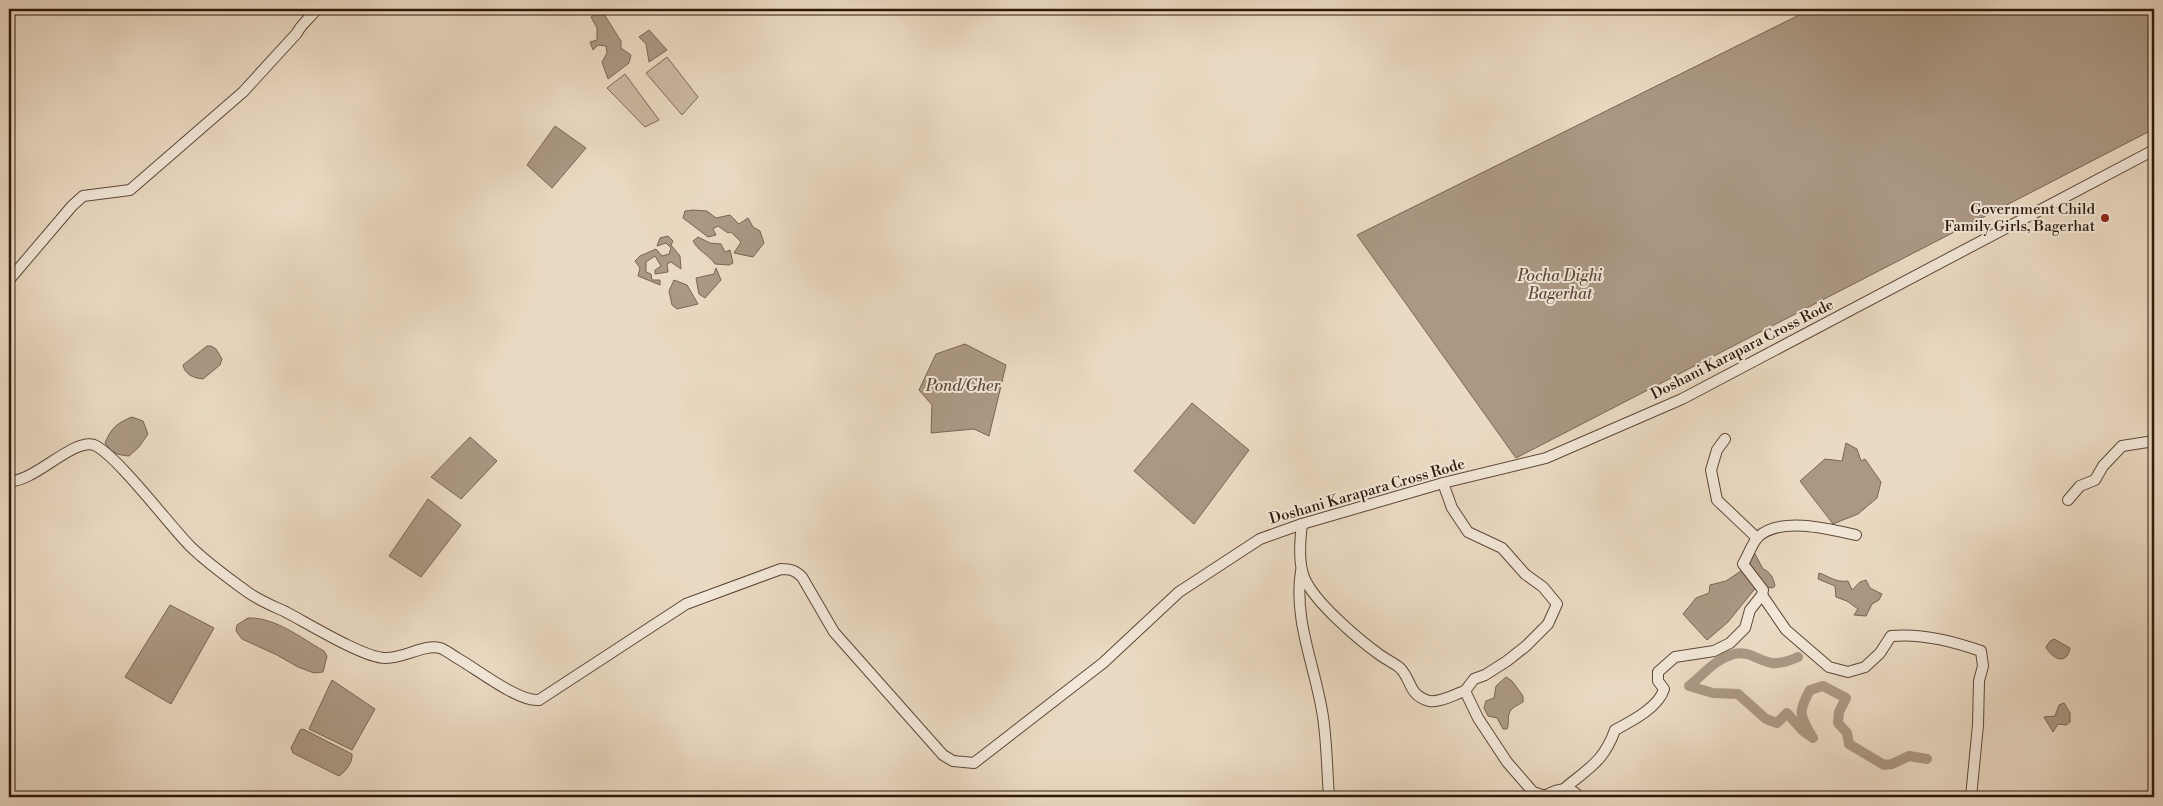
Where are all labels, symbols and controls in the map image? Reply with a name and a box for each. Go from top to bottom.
place label: Government Child Family Girls, Bagerhat [1944,200,2096,236]
marker: Government Child Family Girls, Bagerhat [2099,212,2111,224]
water label: Pocha Dighi Bagerhat [1516,266,1603,304]
street label: Doshani Karapara Cross Rode [1648,295,1837,404]
water label: Pond/Gher [925,376,1001,396]
street label: Doshani Karapara Cross Rode [1267,454,1467,529]

